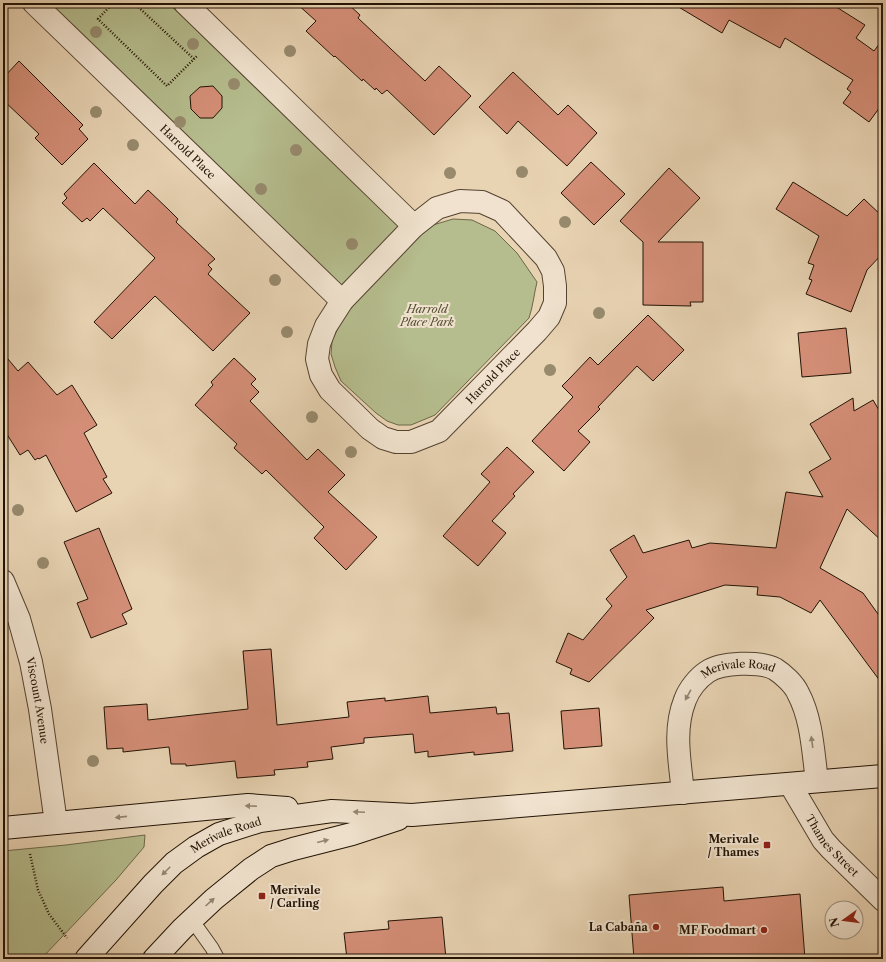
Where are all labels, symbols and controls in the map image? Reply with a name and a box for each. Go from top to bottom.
street label: Harrold Place [157,122,219,182]
park label: Harrold Place Park [399,302,454,329]
street label: Harrold Place [463,345,523,407]
street label: Viscount Avenue [23,655,52,745]
street label: Merivale Road [698,657,778,681]
one-way arrow [684,689,691,701]
one-way arrow [809,736,815,748]
one-way arrow [245,802,257,809]
one-way arrow [353,809,365,816]
street label: Thames Street [803,812,862,879]
one-way arrow [115,813,127,820]
street label: Merivale Road [187,814,263,856]
place label: Merivale / Thames [707,832,759,859]
one-way arrow [316,838,329,844]
marker: Merivale / Thames [762,840,772,850]
one-way arrow [161,866,171,876]
place label: Merivale / Carling [270,883,321,910]
marker: Merivale / Carling [257,891,267,901]
one-way arrow [205,898,216,907]
north arrow [824,900,864,940]
text: N [826,916,842,929]
place label: La Cabaña [589,920,649,934]
marker: La Cabaña [651,922,661,932]
place label: MF Foodmart [679,923,757,937]
marker: MF Foodmart [759,925,769,935]

